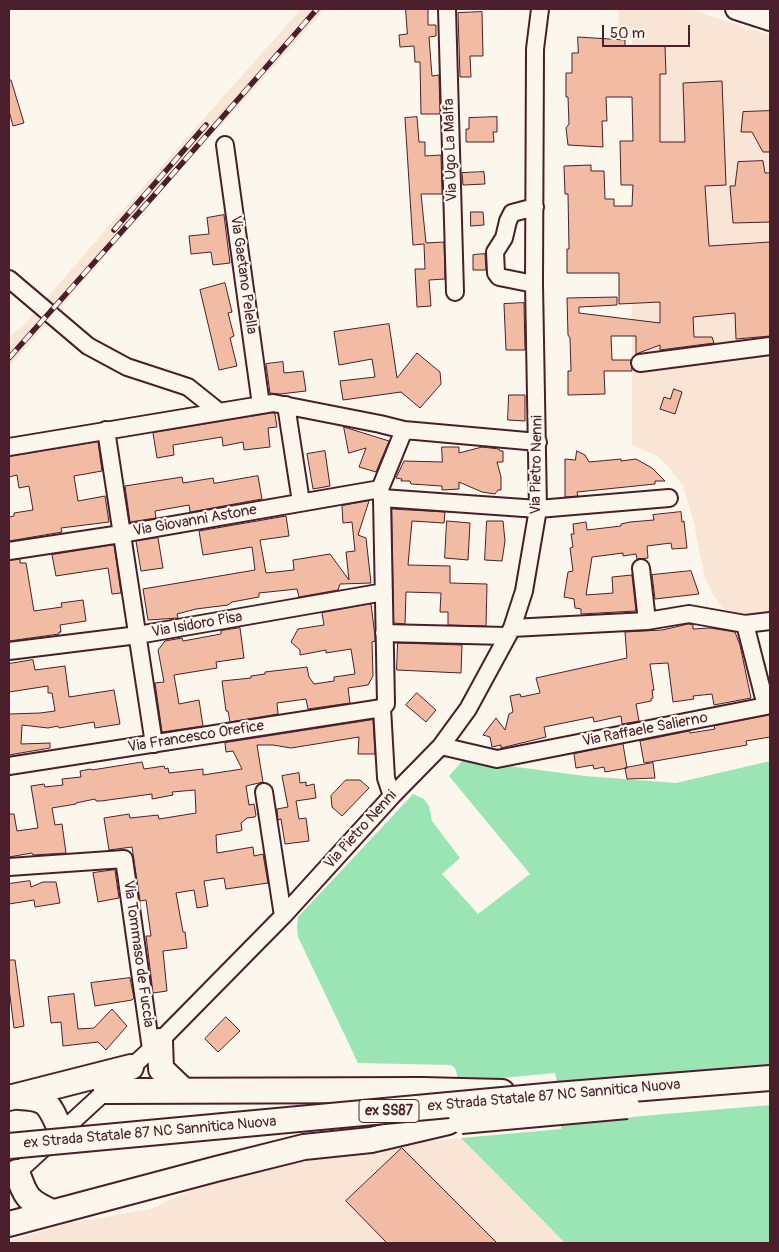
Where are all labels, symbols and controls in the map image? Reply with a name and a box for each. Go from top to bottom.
scale bar [604,15,692,47]
text: 50 m [610,24,645,43]
street label: Via Ugo La Malfa [440,98,462,202]
street label: Via Gaetano Pelella [226,215,260,335]
street label: Via Pietro Nenni [527,415,547,515]
street label: Via Giovanni Astone [132,501,258,541]
street label: Via Isidoro Pisa [150,608,244,642]
street label: Via Raffaele Salierno [581,709,709,751]
street label: Via Francesco Orefice [127,717,265,757]
street label: Via Pietro Nenni [321,787,401,873]
street label: Via Tommaso de Fuccia [119,879,157,1029]
street label: ex Strada Statale 87 NC Sannitica Nuova [427,1076,681,1116]
road number: ex SS87 [359,1100,419,1122]
street label: ex Strada Statale 87 NC Sannitica Nuova [23,1113,277,1153]

